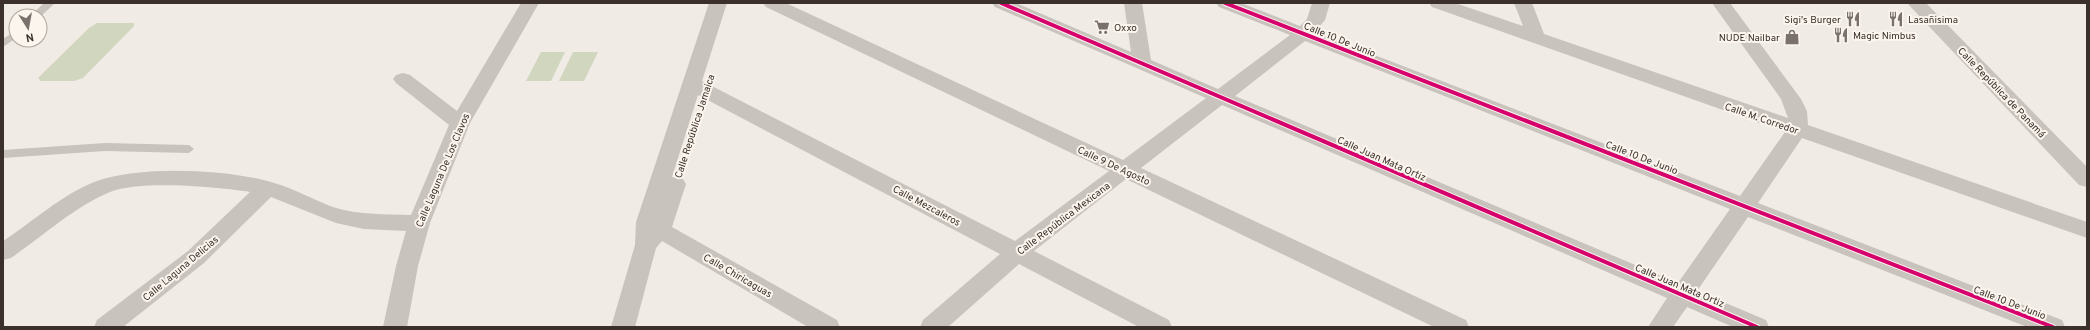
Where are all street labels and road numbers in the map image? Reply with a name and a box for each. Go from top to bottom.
street label: Calle 10 De Junio [1302,20,1378,61]
street label: Calle República de Panamá [1954,45,2048,141]
street label: Calle República Jamaica [672,73,718,180]
street label: Calle M. Corredor [1723,101,1800,138]
street label: Calle Laguna De Los Clavos [413,111,473,229]
street label: Calle Juan Mata Ortiz [1335,134,1428,185]
street label: Calle 10 De Junio [1603,139,1680,178]
street label: Calle 9 De Agosto [1075,144,1152,189]
street label: Calle República Mexicana [1015,180,1113,258]
street label: Calle Mezcaleros [890,183,963,230]
street label: Calle Laguna Delicias [140,233,222,305]
street label: Calle Chiricaguas [701,251,774,301]
street label: Calle Juan Mata Ortiz [1633,262,1726,311]
street label: Calle 10 De Junio [1971,284,2048,323]

